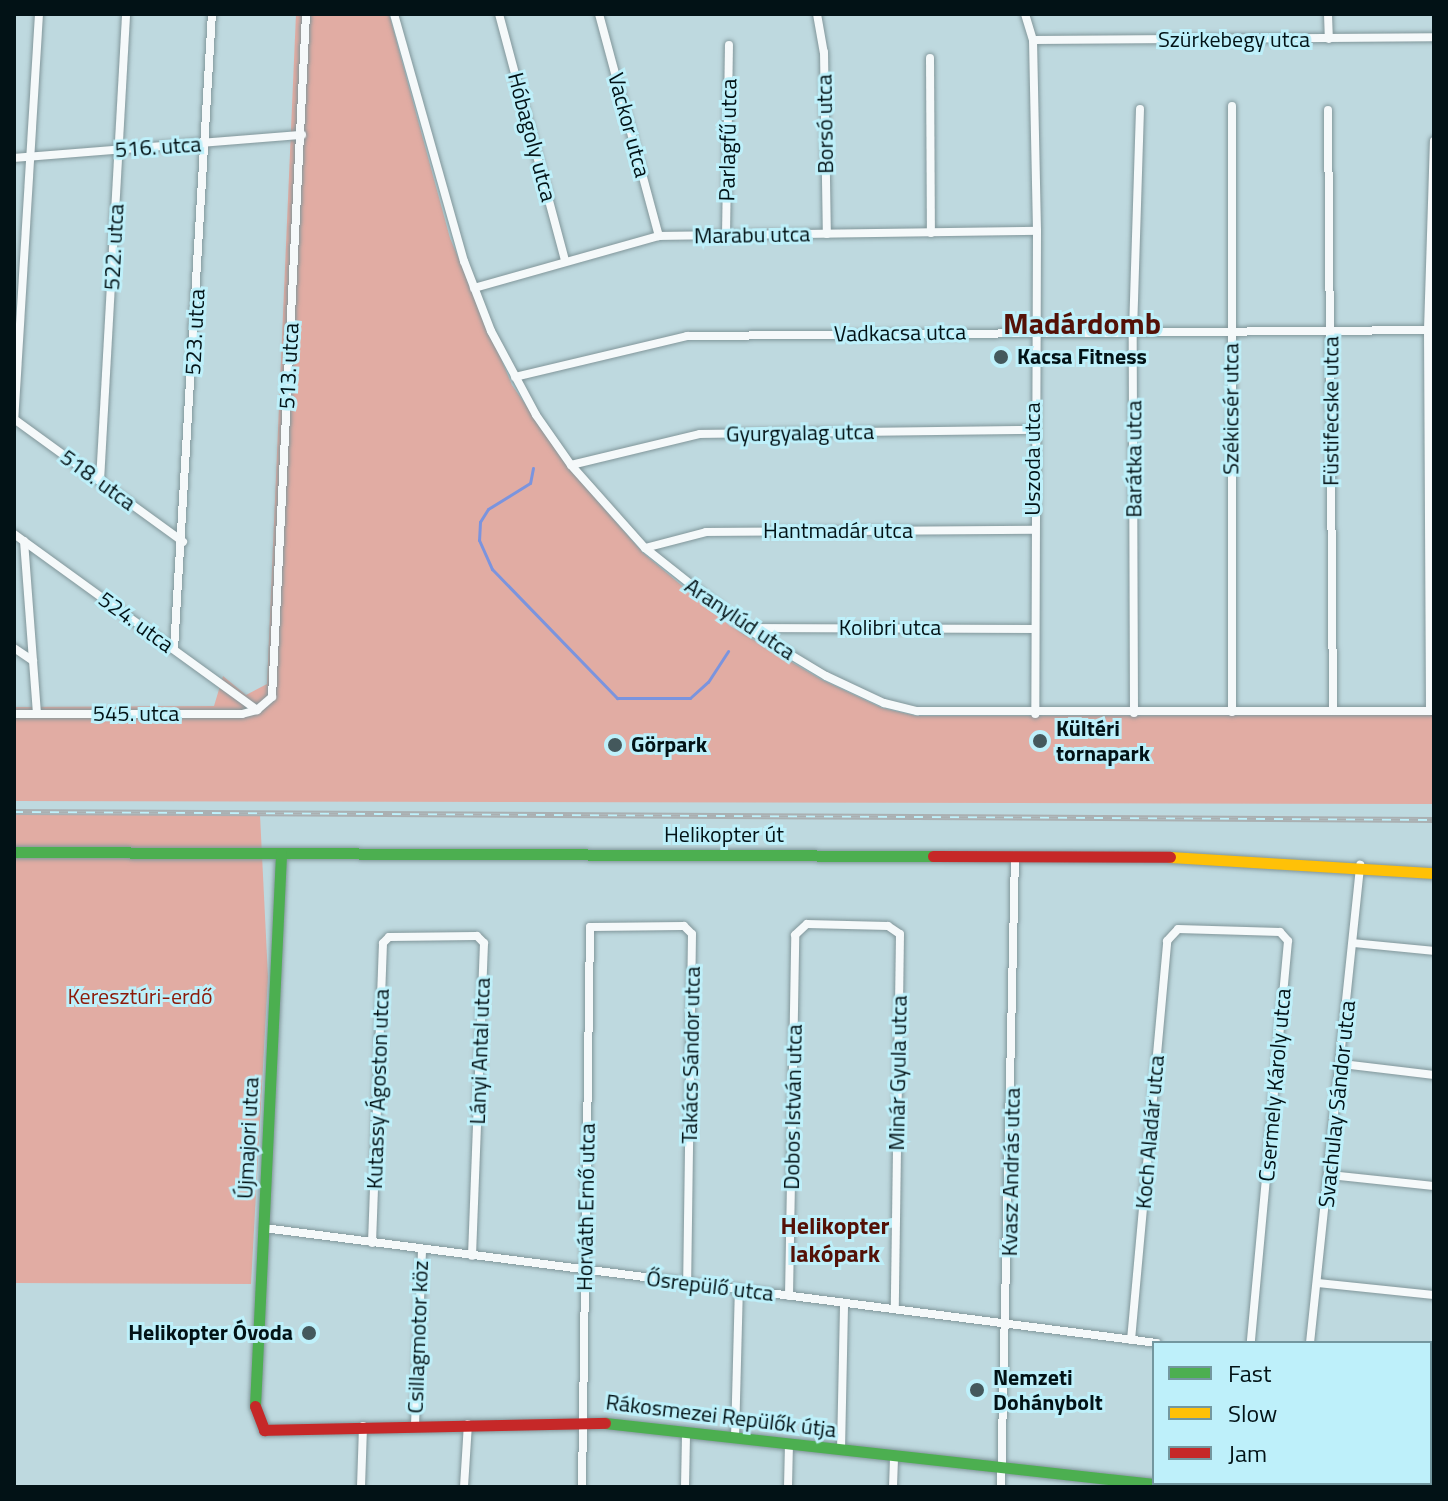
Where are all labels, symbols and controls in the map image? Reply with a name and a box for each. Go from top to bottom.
street label: Szürkebegy utca [1158,27,1310,53]
street label: Hóbagoly utca [502,70,562,204]
street label: Vackor utca [602,70,656,180]
street label: Borsó utca [811,74,839,174]
street label: Parlagfű utca [714,78,742,202]
street label: 516. utca [114,131,202,163]
street label: 522. utca [99,203,129,291]
street label: Marabu utca [694,221,810,249]
street label: 523. utca [180,288,210,376]
district label: Madárdomb [1003,305,1161,341]
street label: Vadkacsa utca [834,319,966,347]
street label: 513. utca [274,322,304,410]
street label: Füstifecske utca [1318,336,1344,486]
street label: Székicsér utca [1218,343,1244,475]
place label: Kacsa Fitness [1017,344,1147,370]
marker: Kacsa Fitness [992,348,1010,366]
street label: Barátka utca [1121,400,1147,518]
street label: Uszoda utca [1020,402,1046,516]
street label: Gyurgyalag utca [726,419,874,447]
street label: 518. utca [55,444,141,516]
street label: Hantmadár utca [763,518,913,544]
street label: Aranylúd utca [680,572,800,666]
street label: 524. utca [93,586,179,658]
street label: Kolibri utca [839,615,941,641]
street label: 545. utca [93,701,179,727]
place label: Kültéri tornapark [1056,715,1150,766]
place label: Görpark [631,732,707,758]
marker: Kültéri tornapark [1031,732,1049,750]
marker: Görpark [606,736,624,754]
street label: Helikopter út [664,822,784,848]
street label: Takács Sándor utca [676,966,706,1144]
street label: Lányi Antal utca [464,977,496,1125]
park label: Keresztúri-erdő [67,984,213,1010]
street label: Csermely Károly utca [1253,987,1297,1183]
street label: Kutassy Ágoston utca [361,988,395,1190]
street label: Minár Gyula utca [883,995,913,1151]
street label: Svachulay Sándor utca [1313,999,1361,1209]
street label: Dobos István utca [778,1024,808,1190]
street label: Koch Aladár utca [1130,1054,1170,1210]
street label: Újmajori utca [232,1076,264,1200]
street label: Kvasz András utca [996,1087,1026,1257]
street label: Horváth Ernő utca [571,1123,601,1291]
district label: Helikopter lakópark [781,1212,889,1268]
street label: Csillagmotor köz [402,1260,434,1414]
street label: Ősrepülő utca [645,1265,775,1307]
place label: Helikopter Óvoda [128,1320,293,1346]
marker: Helikopter Óvoda [300,1324,318,1342]
legend [1152,1341,1432,1485]
text: Fast [1228,1355,1271,1391]
place label: Nemzeti Dohánybolt [993,1364,1103,1416]
marker: Nemzeti Dohánybolt [968,1381,986,1399]
street label: Rákosmezei Repülők útja [604,1389,838,1443]
text: Slow [1228,1395,1277,1431]
text: Jam [1228,1435,1267,1471]

